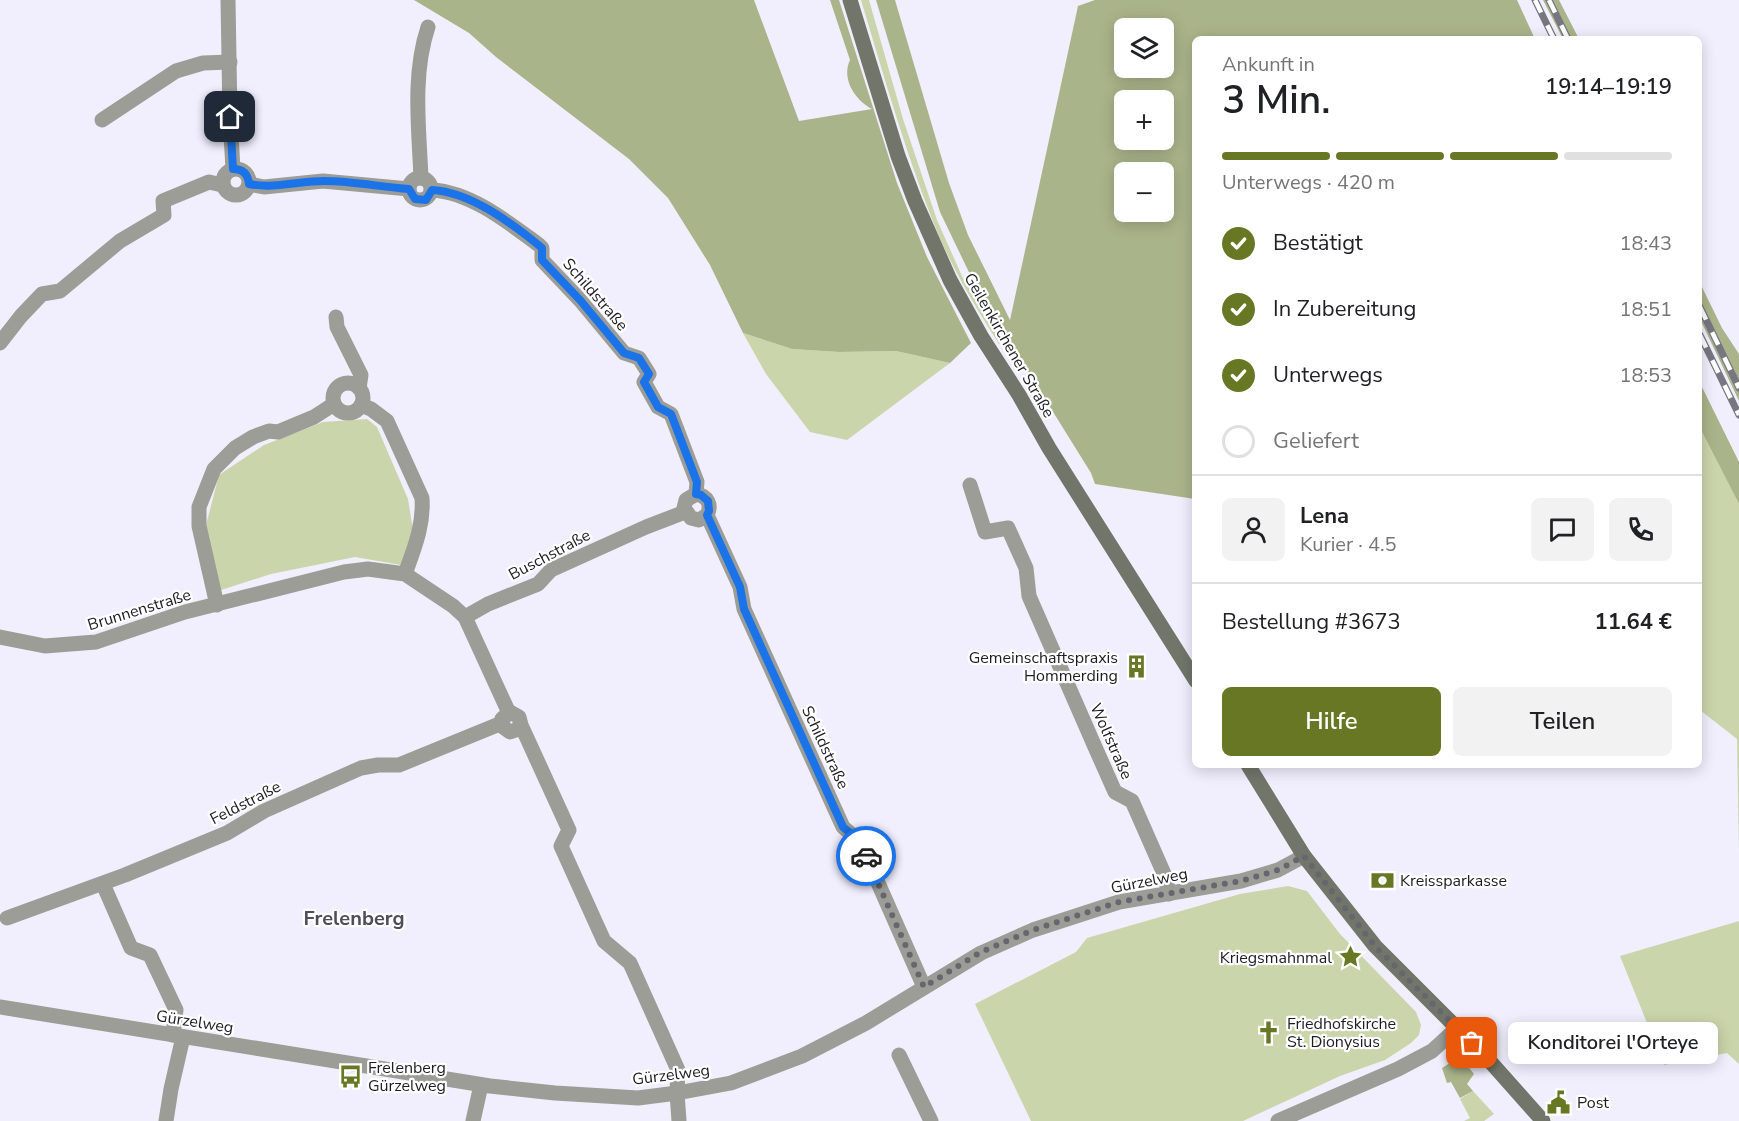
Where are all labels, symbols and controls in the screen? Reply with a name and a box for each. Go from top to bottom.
map controls [1114,18,1174,222]
button: layers [1114,18,1174,78]
text: Ankunft in [1222,51,1315,78]
text: 19:14–19:19 [1545,72,1672,102]
text: 3 Min. [1222,74,1330,127]
button: + [1114,90,1174,150]
pin [204,91,255,142]
icon: home [213,100,246,133]
button: − [1114,162,1174,222]
text: Unterwegs · 420 m [1222,169,1395,196]
icon: check [1222,227,1255,260]
text: Bestätigt [1273,228,1363,258]
text: 18:43 [1619,230,1672,257]
street label: Schildstraße [558,254,633,336]
street label: Geilenkirchener Straße [959,269,1060,422]
icon: check [1222,293,1255,326]
text: In Zubereitung [1273,294,1416,324]
text: 18:51 [1619,296,1672,323]
icon: check [1222,359,1255,392]
text: Unterwegs [1273,360,1383,390]
text: 18:53 [1619,362,1672,389]
text: Geliefert [1273,426,1359,456]
button: person [1222,498,1285,561]
button: chat [1531,498,1594,561]
button: phone [1609,498,1672,561]
text: Lena [1300,501,1349,531]
street label: Buschstraße [505,524,594,586]
text: Kurier · 4.5 [1300,531,1397,558]
street label: Brunnenstraße [85,584,194,636]
text: Bestellung #3673 [1222,607,1401,637]
text: 11.64 € [1595,607,1672,637]
place label: Gemeinschaftspraxis Hommerding [969,647,1118,687]
building icon: Gemeinschaftspraxis Hommerding [1123,653,1149,679]
button: Hilfe [1222,687,1441,756]
button: Teilen [1453,687,1672,756]
street label: Wolfstraße [1085,700,1138,783]
street label: Schildstraße [796,702,854,793]
street label: Feldstraße [206,776,285,830]
courier [836,826,896,886]
icon: car [850,840,883,873]
street label: Gürzelweg [1109,863,1190,899]
bank icon: Kreissparkasse [1369,867,1395,893]
place label: Kreissparkasse [1400,870,1507,892]
district label: Frelenberg [304,905,404,932]
place icon: Kriegsmahnmal [1337,944,1363,970]
place label: Kriegsmahnmal [1220,947,1332,969]
street label: Gürzelweg [155,1005,235,1039]
place label: Friedhofskirche St. Dionysius [1287,1013,1396,1053]
pin [1446,1017,1497,1068]
church icon: Friedhofskirche St. Dionysius [1256,1019,1282,1045]
callout: Konditorei l'Orteye [1508,1022,1718,1064]
icon: bag [1455,1026,1488,1059]
text: Konditorei l'Orteye [1528,1029,1698,1056]
place label: Frelenberg Gürzelweg [368,1057,446,1097]
street label: Gürzelweg [631,1059,711,1091]
bus stop icon: Frelenberg Gürzelweg [337,1063,363,1089]
public building icon: Post [1546,1089,1572,1115]
place label: Post [1577,1092,1609,1114]

